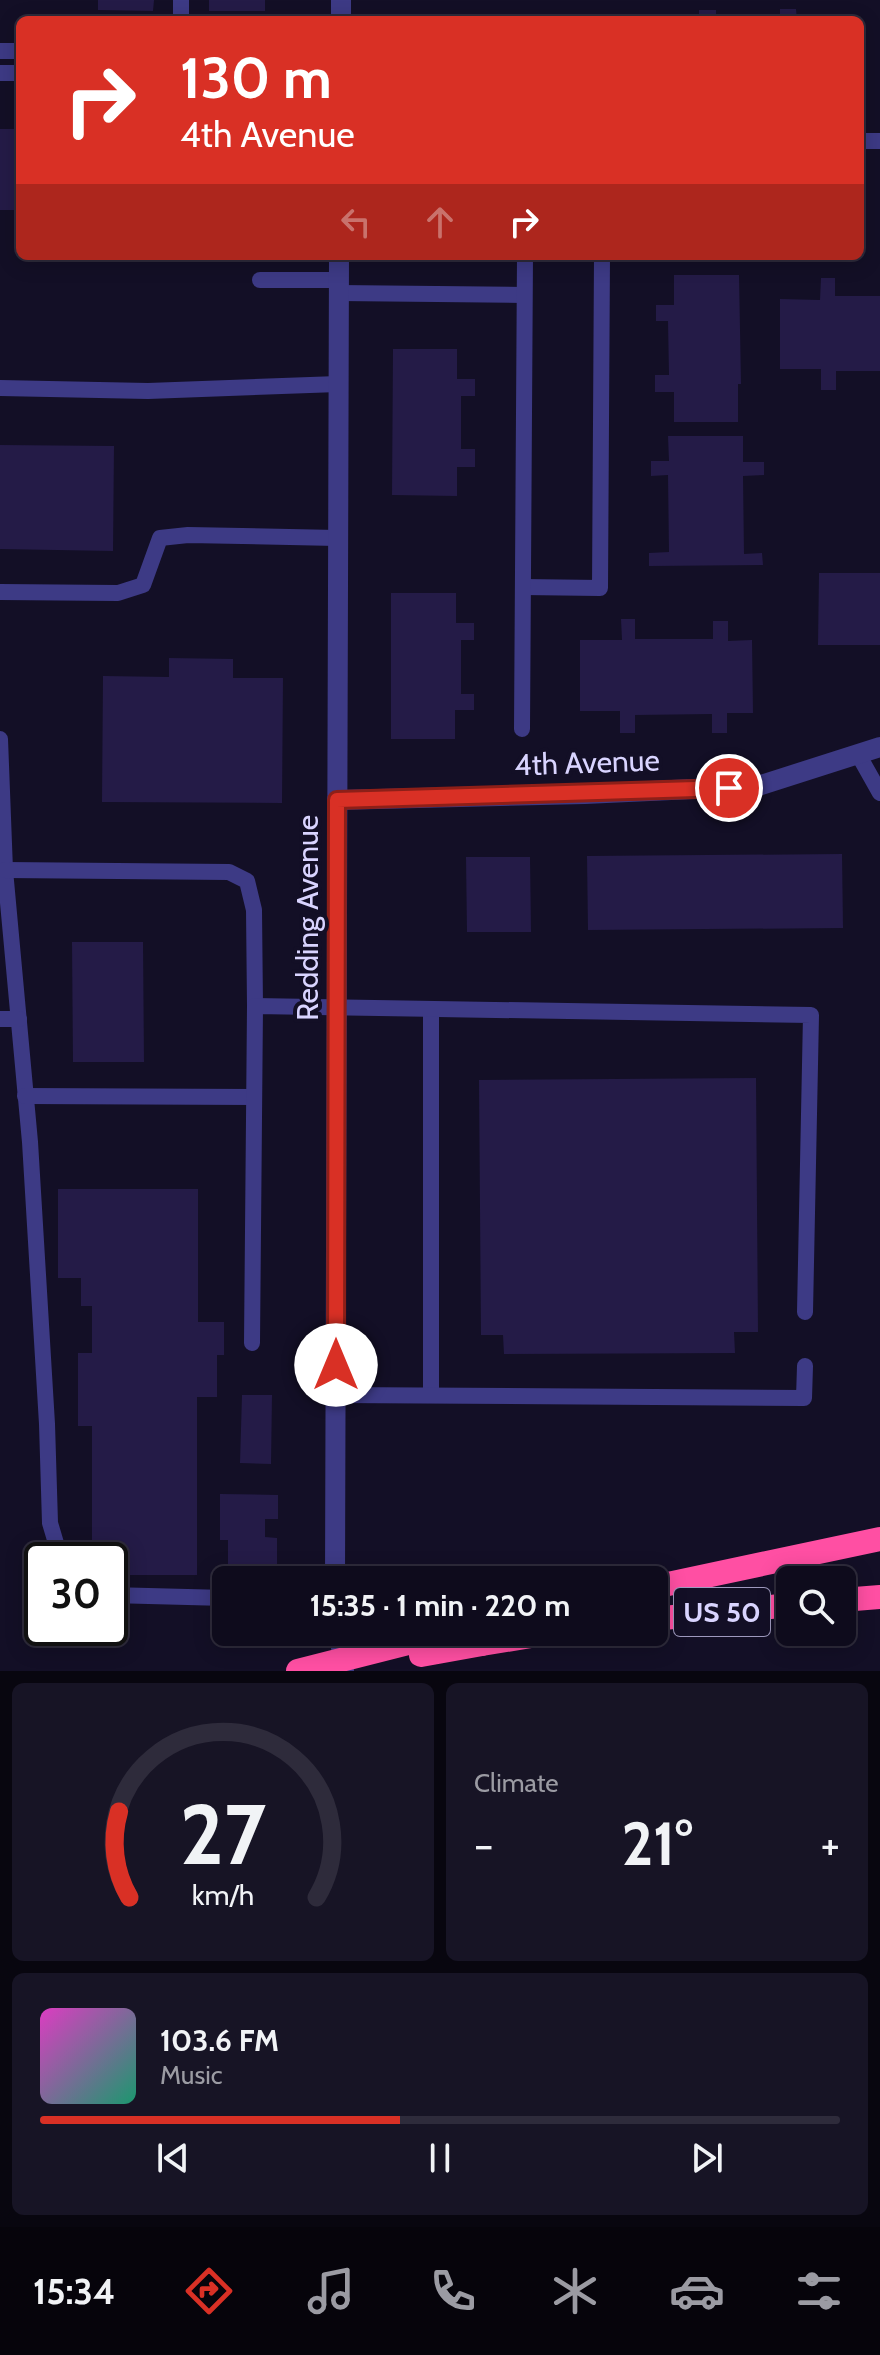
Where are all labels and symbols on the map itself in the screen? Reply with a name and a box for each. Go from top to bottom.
street label: 4th Avenue [514,741,660,784]
pin [695,754,763,822]
street label: Redding Avenue [289,815,326,1021]
position arrow [294,1323,378,1407]
speed limit sign: 30 [24,1542,128,1646]
road number: US 50 [674,1588,770,1636]

